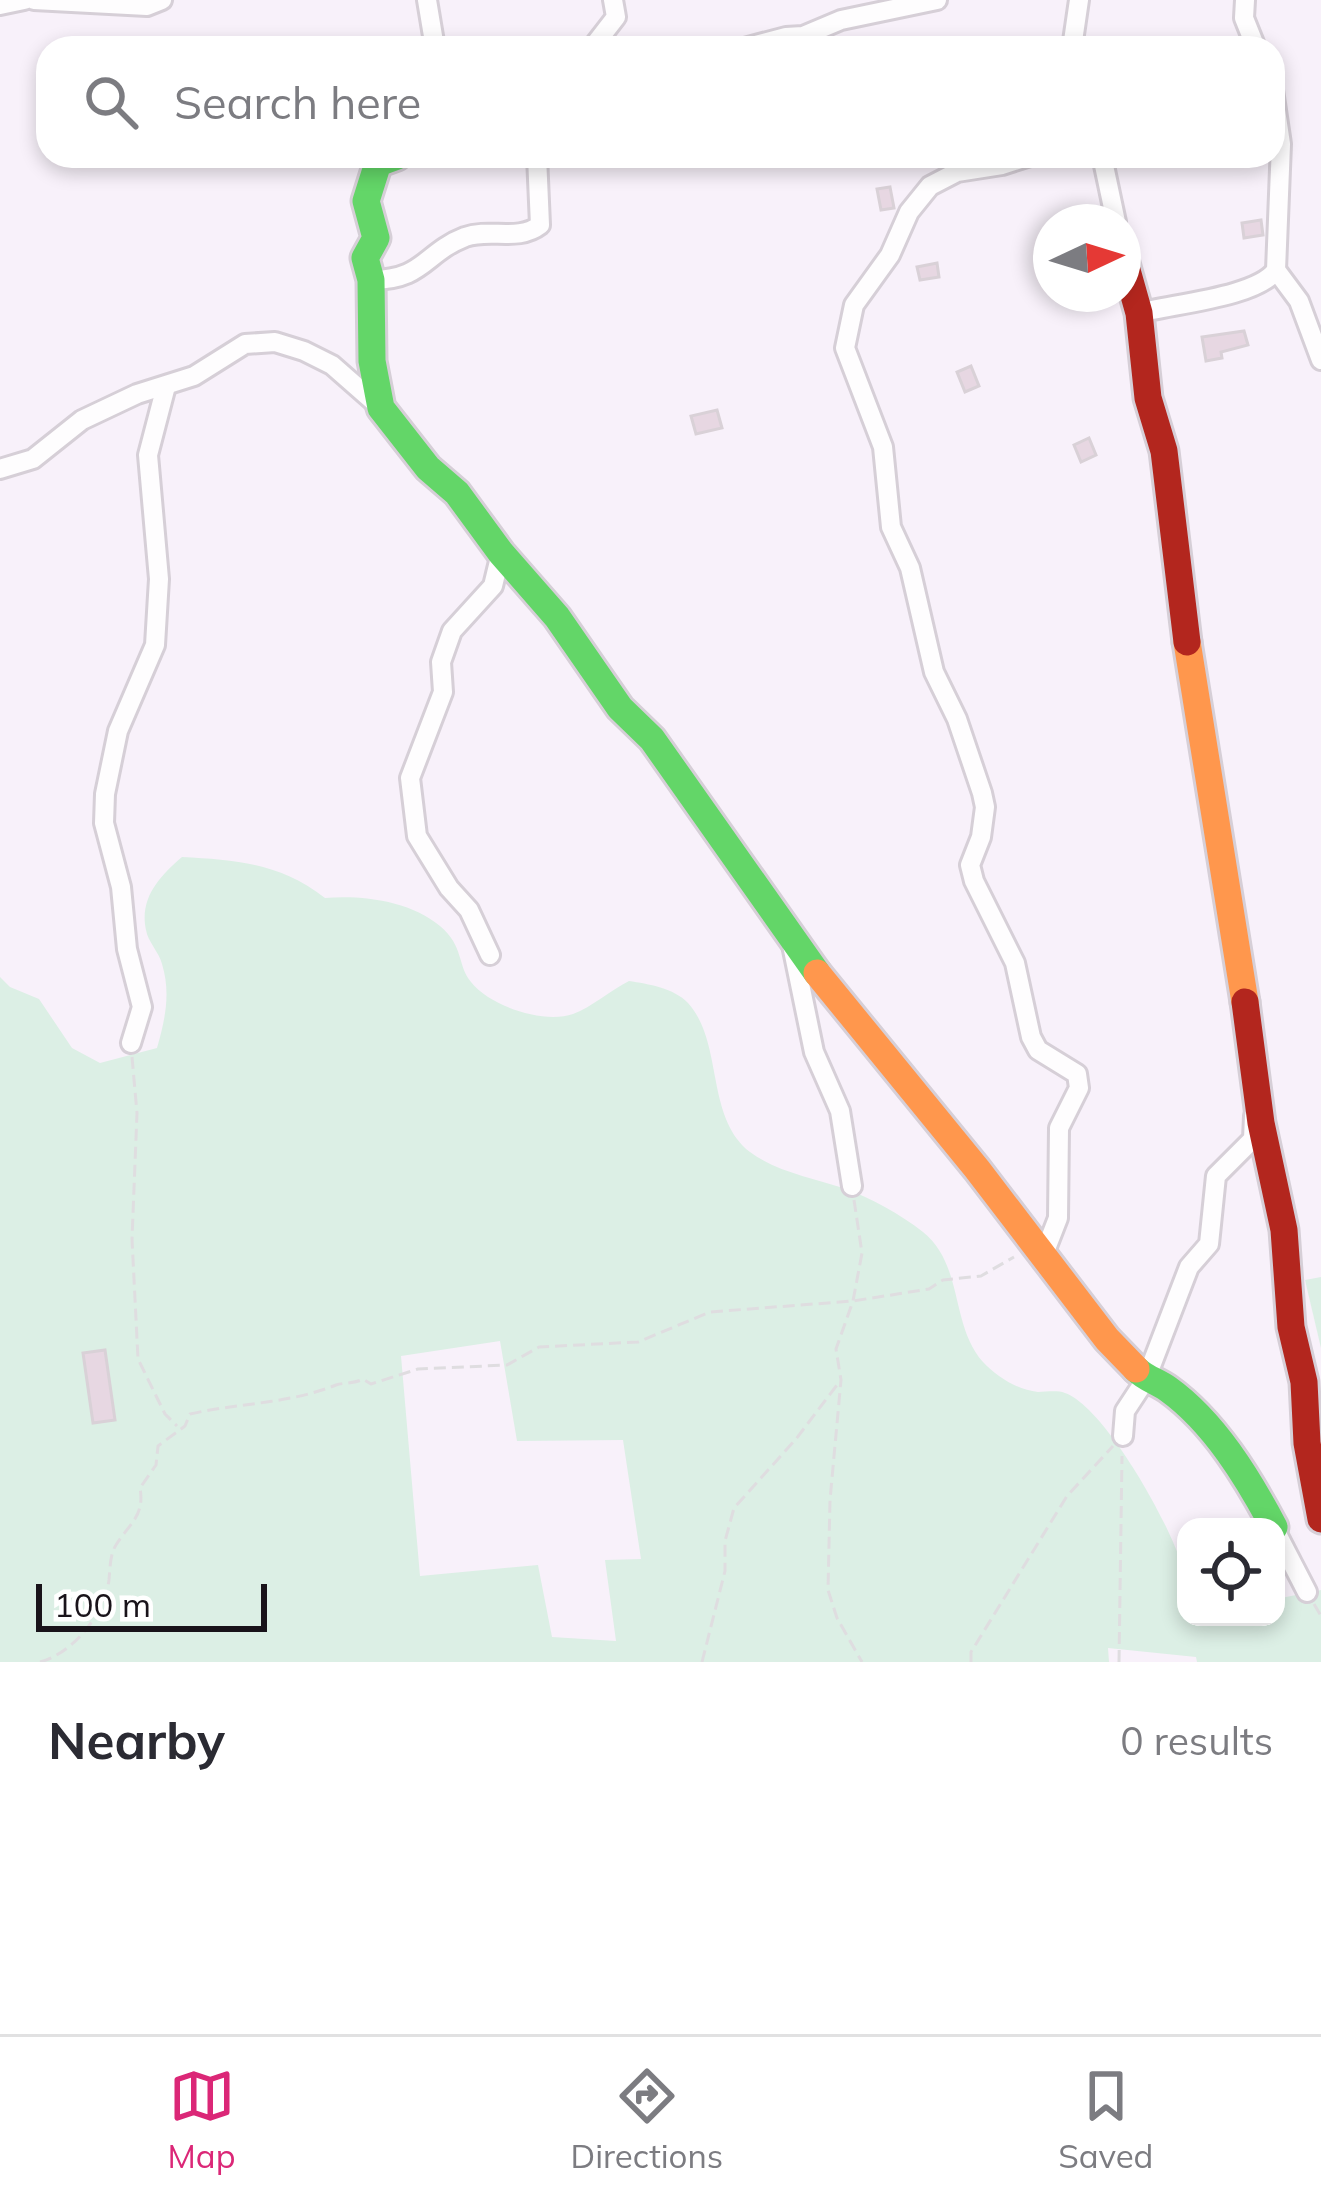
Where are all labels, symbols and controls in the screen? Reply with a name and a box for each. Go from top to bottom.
search box [36,36,1285,168]
icon: search [78,69,144,135]
text: Search here [174,74,421,130]
north arrow [1033,204,1141,312]
map controls [1177,1518,1285,1626]
button: locate [1177,1518,1285,1626]
scale bar [36,1578,267,1631]
text: 100 m [54,1584,151,1625]
text: Nearby [48,1708,225,1772]
text: 0 results [1120,1716,1273,1765]
tab: Map [168,2063,235,2176]
tab: Directions [571,2063,723,2176]
tab: Saved [1058,2063,1153,2176]

